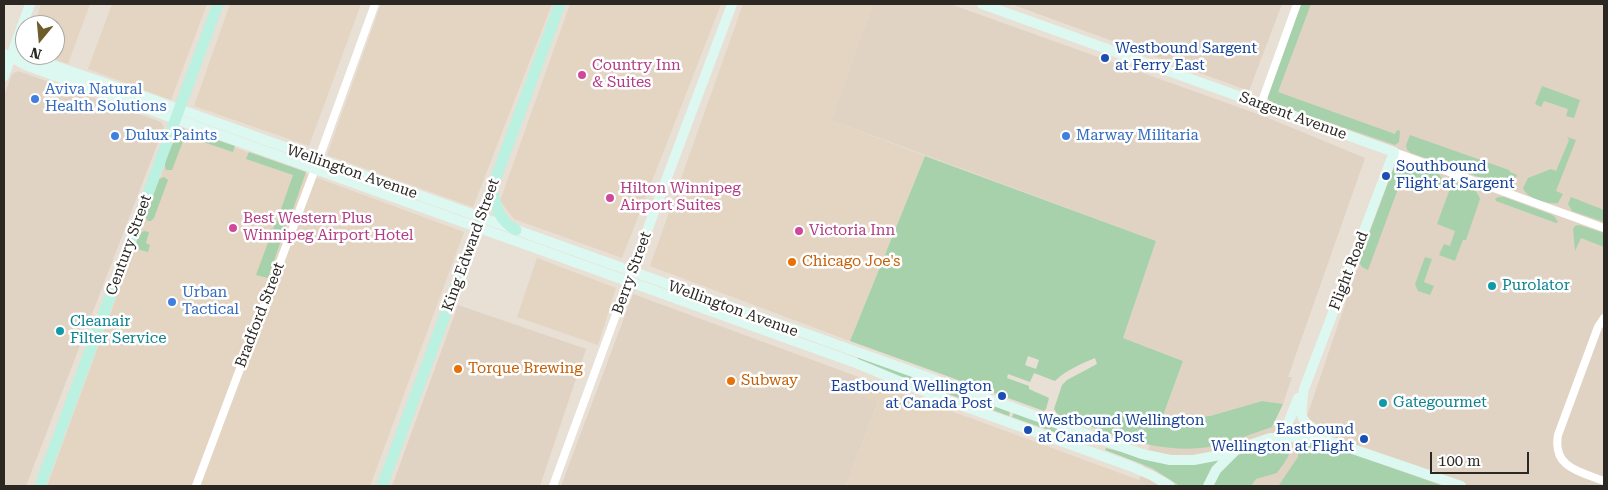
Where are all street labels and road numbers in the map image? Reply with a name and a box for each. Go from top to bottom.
street label: Sargent Avenue [1237,88,1349,144]
street label: Wellington Avenue [284,141,420,203]
street label: King Edward Street [439,176,503,314]
street label: Century Street [102,192,156,298]
street label: Berry Street [609,229,655,317]
street label: Flight Road [1326,229,1372,313]
street label: Bradford Street [232,260,288,370]
street label: Wellington Avenue [666,277,800,341]

